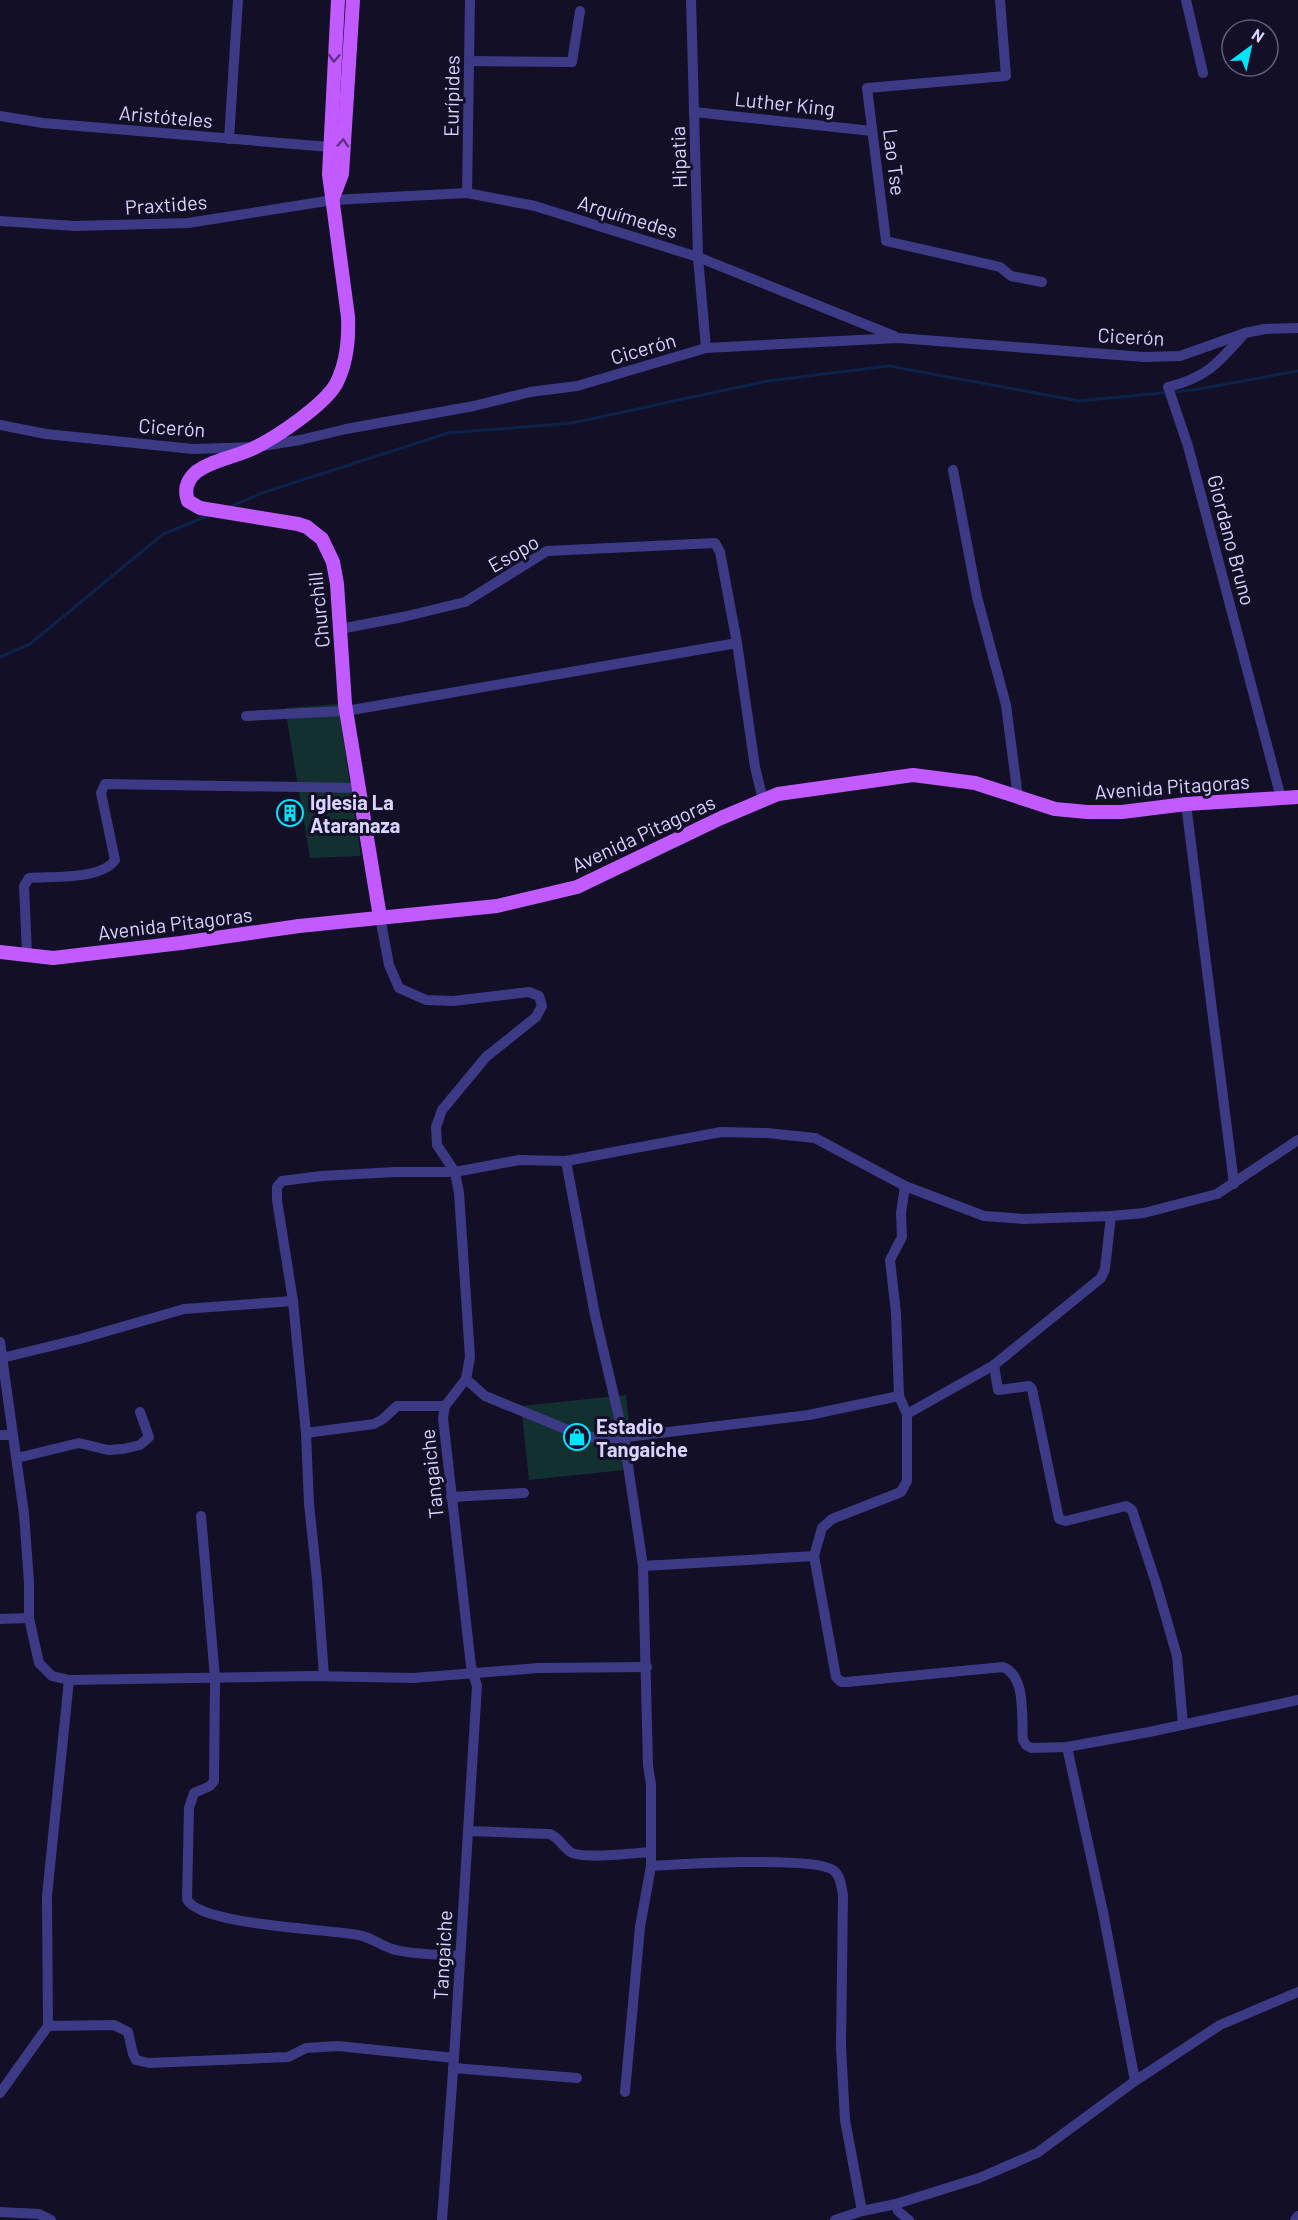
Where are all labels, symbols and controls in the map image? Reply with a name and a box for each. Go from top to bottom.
north arrow [1220,18,1280,78]
text: N [1249,24,1268,46]
one-way arrow [328,54,341,63]
street label: Eurípides [438,55,464,137]
street label: Luther King [734,86,836,120]
street label: Aristóteles [118,100,214,132]
street label: Hipatia [665,126,691,188]
street label: Lao Tse [879,127,911,197]
one-way arrow [337,139,350,148]
street label: Praxtides [124,189,208,219]
street label: Arquímedes [575,189,681,243]
street label: Cicerón [1097,322,1165,350]
street label: Cicerón [608,327,678,369]
street label: Cicerón [138,413,206,441]
street label: Giordano Bruno [1203,472,1261,608]
street label: Esopo [483,529,543,577]
street label: Churchill [302,571,334,649]
street label: Avenida Pitagoras [1094,769,1250,803]
street label: Avenida Pitagoras [567,789,719,877]
place label: Iglesia La Ataranaza [310,790,400,837]
building icon: Iglesia La Ataranaza [275,798,305,828]
street label: Avenida Pitagoras [96,902,254,944]
place label: Estadio Tangaiche [596,1414,688,1461]
shop icon: Estadio Tangaiche [562,1422,592,1452]
street label: Tangaiche [414,1428,448,1520]
street label: Tangaiche [428,1910,456,2000]

